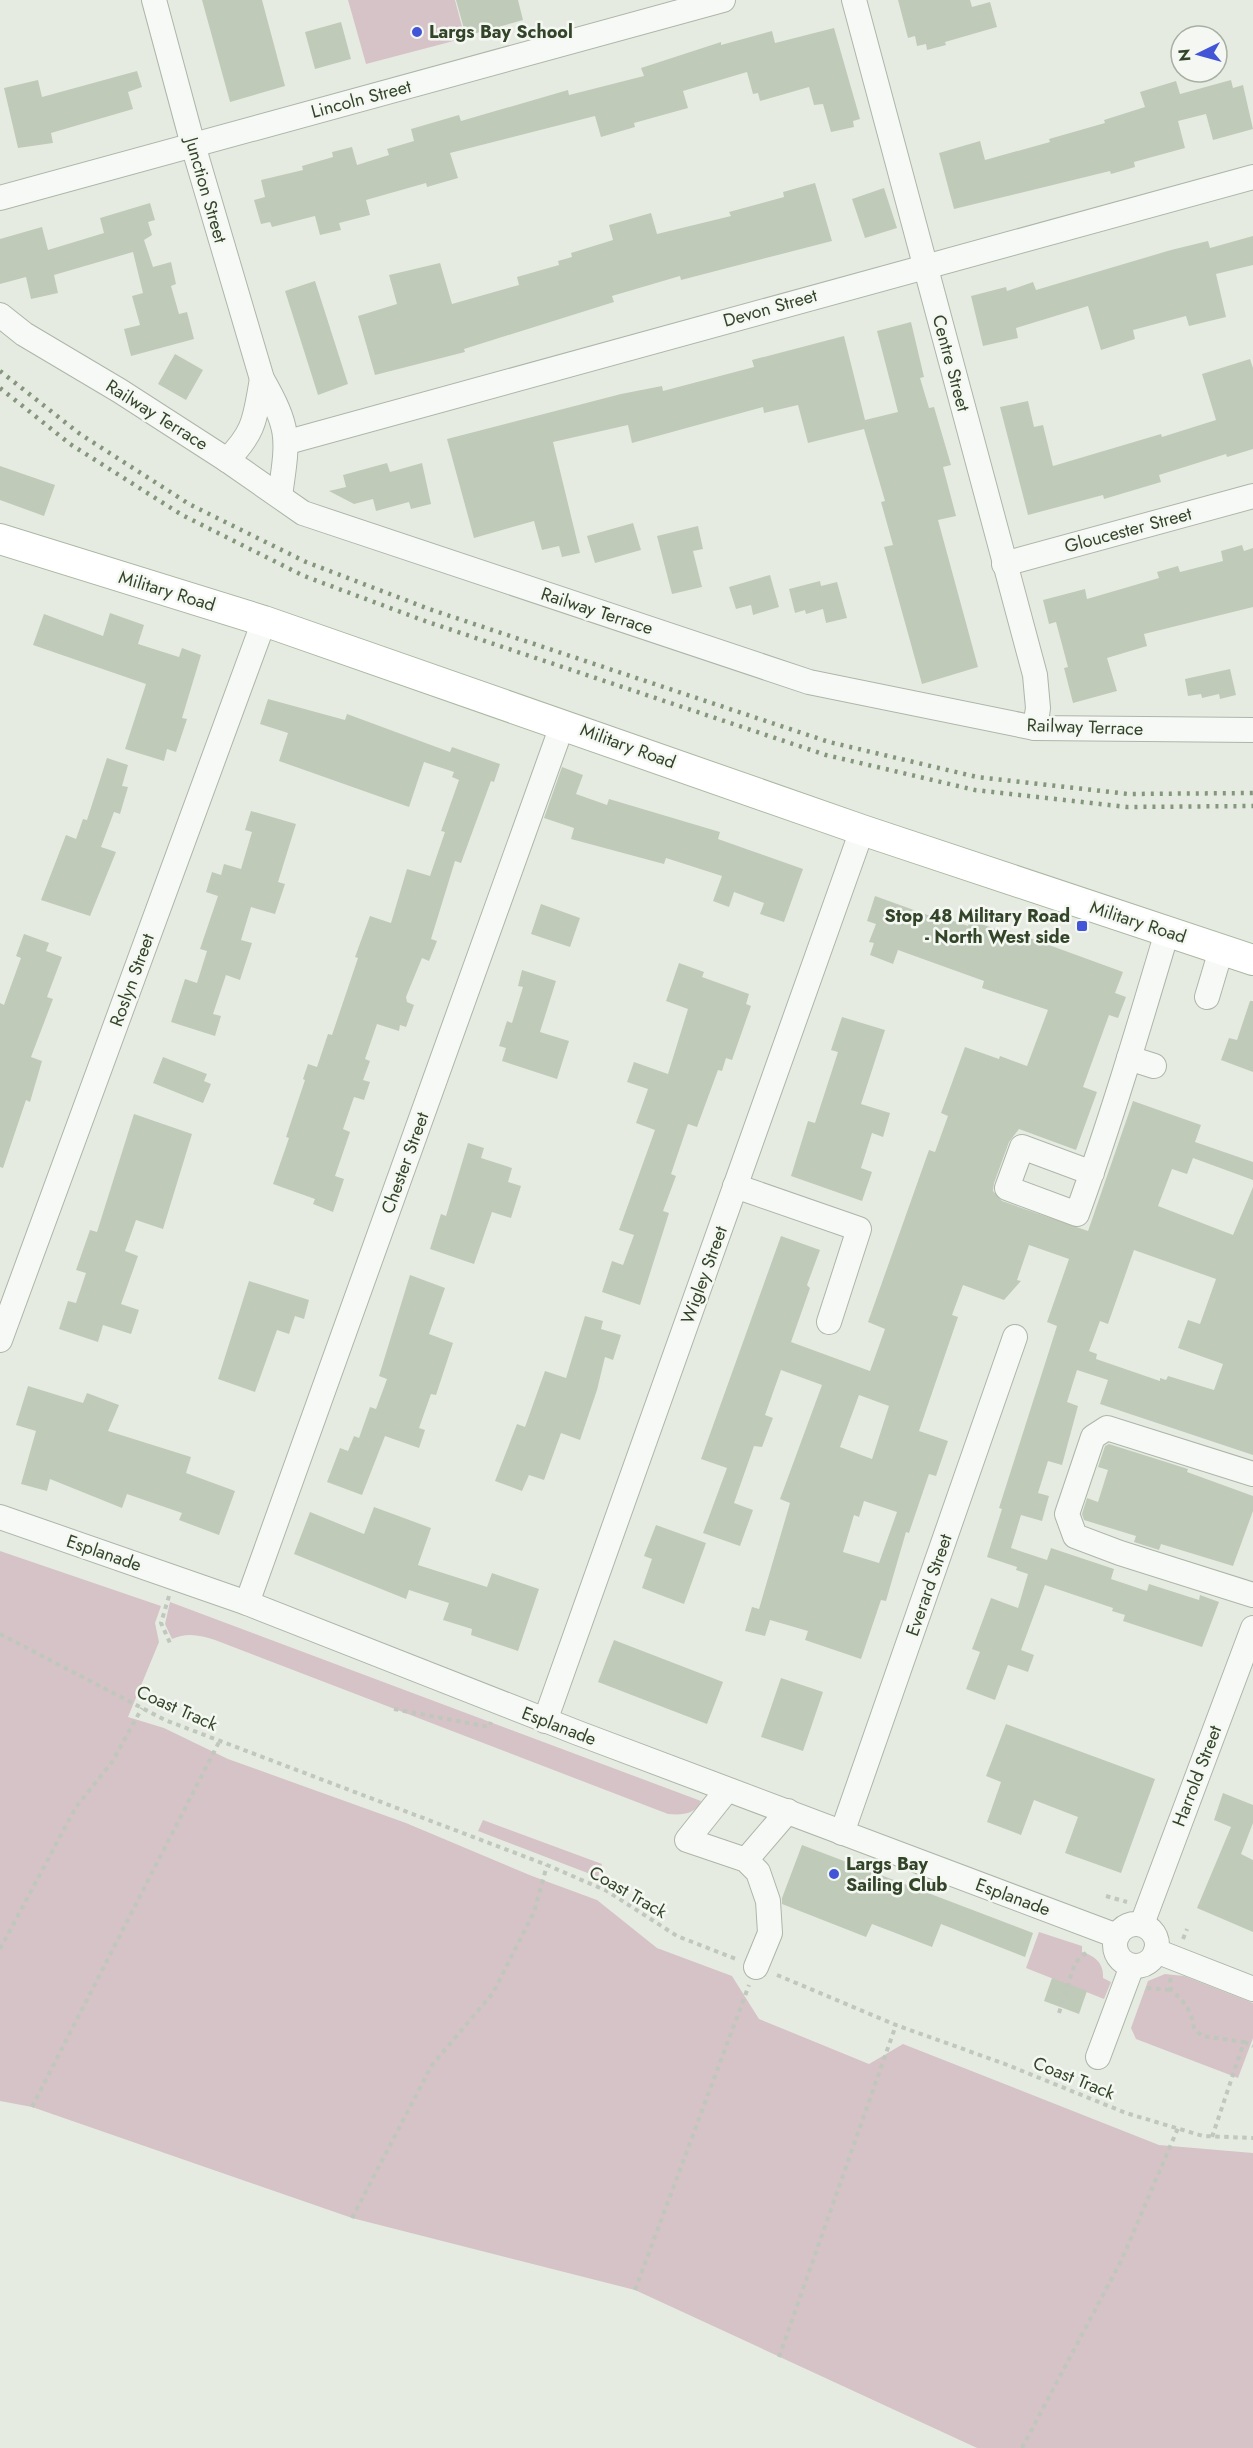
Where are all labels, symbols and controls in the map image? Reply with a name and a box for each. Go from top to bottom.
place label: Largs Bay School [429,19,573,45]
north arrow [1169,24,1229,84]
marker: Largs Bay School [410,25,424,39]
text: N [1173,48,1197,63]
street label: Lincoln Street [308,73,415,125]
street label: Junction Street [178,132,234,246]
street label: Devon Street [720,282,821,334]
street label: Centre Street [926,312,977,415]
street label: Railway Terrace [101,373,213,457]
street label: Gloucester Street [1062,500,1195,559]
street label: Military Road [115,564,219,618]
street label: Railway Terrace [538,581,656,641]
street label: Railway Terrace [1026,712,1144,742]
street label: Military Road [577,717,679,775]
street label: Military Road [1086,894,1190,950]
place label: Stop 48 Military Road - North West side [885,903,1070,950]
marker: Stop 48 Military Road - North West side [1075,919,1089,933]
street label: Roslyn Street [103,929,161,1030]
street label: Chester Street [375,1108,436,1217]
street label: Wigley Street [674,1222,734,1327]
street label: Esplanade [63,1528,145,1578]
street label: Everard Street [899,1530,959,1640]
street label: Coast Track [132,1679,222,1737]
street label: Esplanade [518,1700,600,1752]
street label: Harrold Street [1166,1721,1228,1830]
place label: Largs Bay Sailing Club [846,1851,947,1898]
street label: Coast Track [584,1859,672,1925]
marker: Largs Bay Sailing Club [827,1867,841,1881]
street label: Esplanade [972,1871,1054,1923]
street label: Coast Track [1029,2050,1119,2106]

